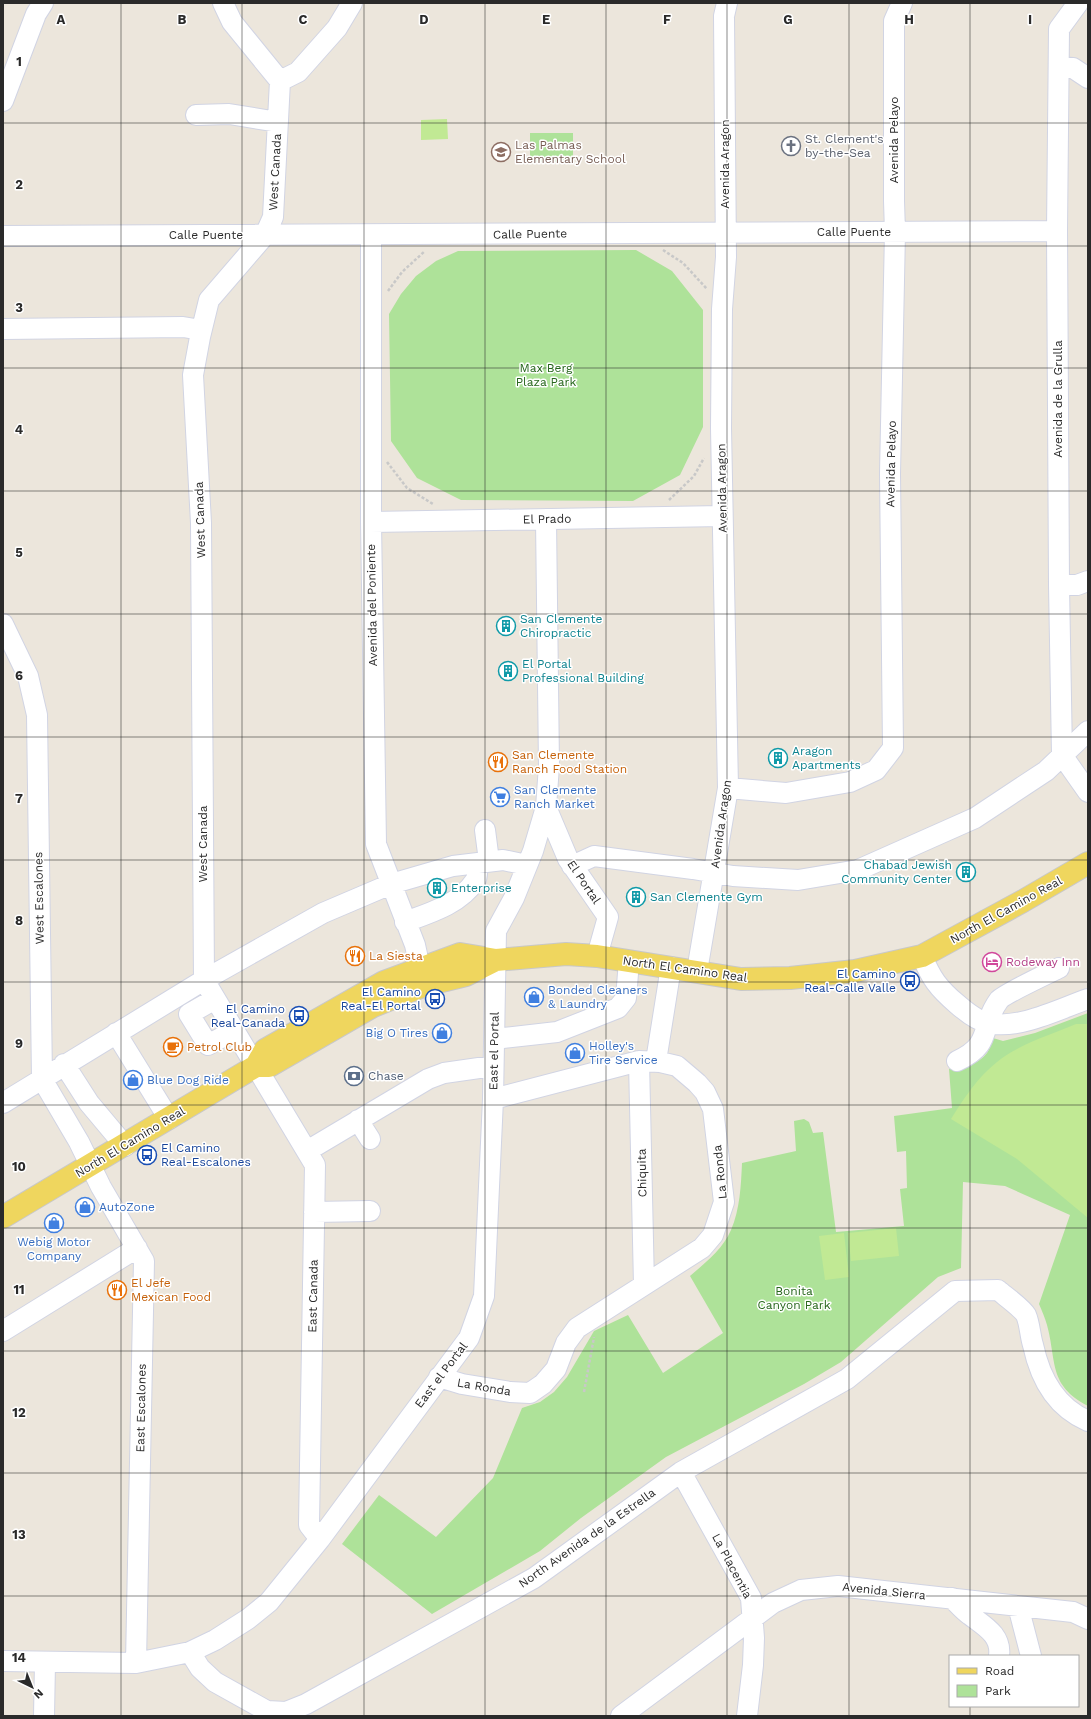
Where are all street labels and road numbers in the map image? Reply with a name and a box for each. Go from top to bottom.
street label: Avenida Pelayo [887,96,901,184]
street label: Avenida Aragon [718,119,732,209]
street label: West Canada [266,133,284,211]
street label: Calle Puente [817,225,891,239]
street label: Calle Puente [493,226,567,242]
street label: Calle Puente [169,228,243,242]
street label: Avenida de la Grulla [1051,340,1065,458]
street label: Avenida Pelayo [883,420,899,508]
street label: Avenida Aragon [714,443,730,533]
street label: West Canada [192,481,208,559]
street label: El Prado [523,512,571,526]
street label: Avenida del Poniente [364,544,380,666]
street label: Avenida Aragon [708,779,734,869]
street label: West Canada [196,805,210,883]
street label: West Escalones [31,852,47,944]
street label: El Portal [564,858,604,907]
street label: North El Camino Real [948,873,1065,947]
street label: North El Camino Real [622,953,748,985]
street label: East el Portal [486,1011,502,1090]
street label: North El Camino Real [73,1104,188,1180]
street label: La Ronda [710,1144,730,1200]
street label: Chiquita [635,1148,649,1198]
street label: East Canada [305,1259,321,1333]
street label: East el Portal [412,1339,470,1411]
street label: East Escalones [133,1363,149,1453]
street label: La Ronda [456,1375,512,1399]
street label: North Avenida de la Estrella [516,1485,658,1591]
street label: La Placentia [709,1531,755,1601]
street label: Avenida Sierra [842,1580,927,1602]

